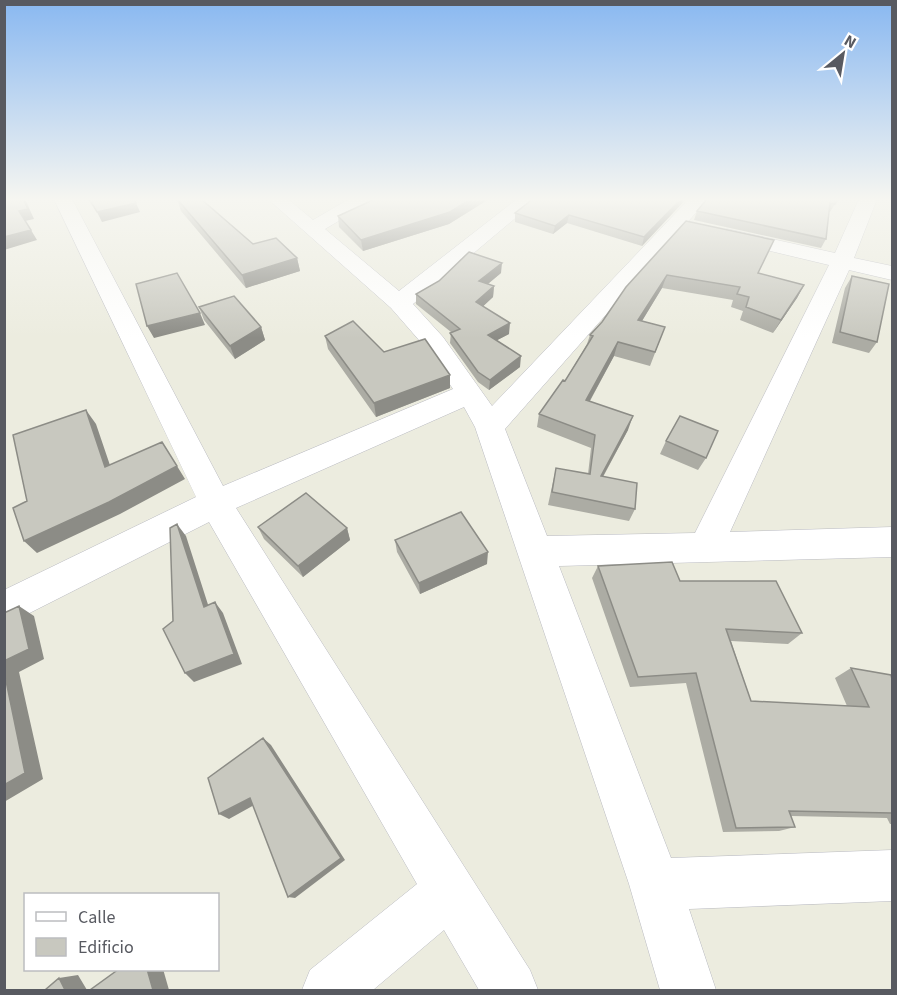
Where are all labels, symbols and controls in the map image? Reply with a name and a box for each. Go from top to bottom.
north arrow [813,24,873,84]
text: N [840,30,860,54]
legend [24,893,219,971]
text: Calle [78,905,116,930]
text: Edificio [78,935,134,960]

